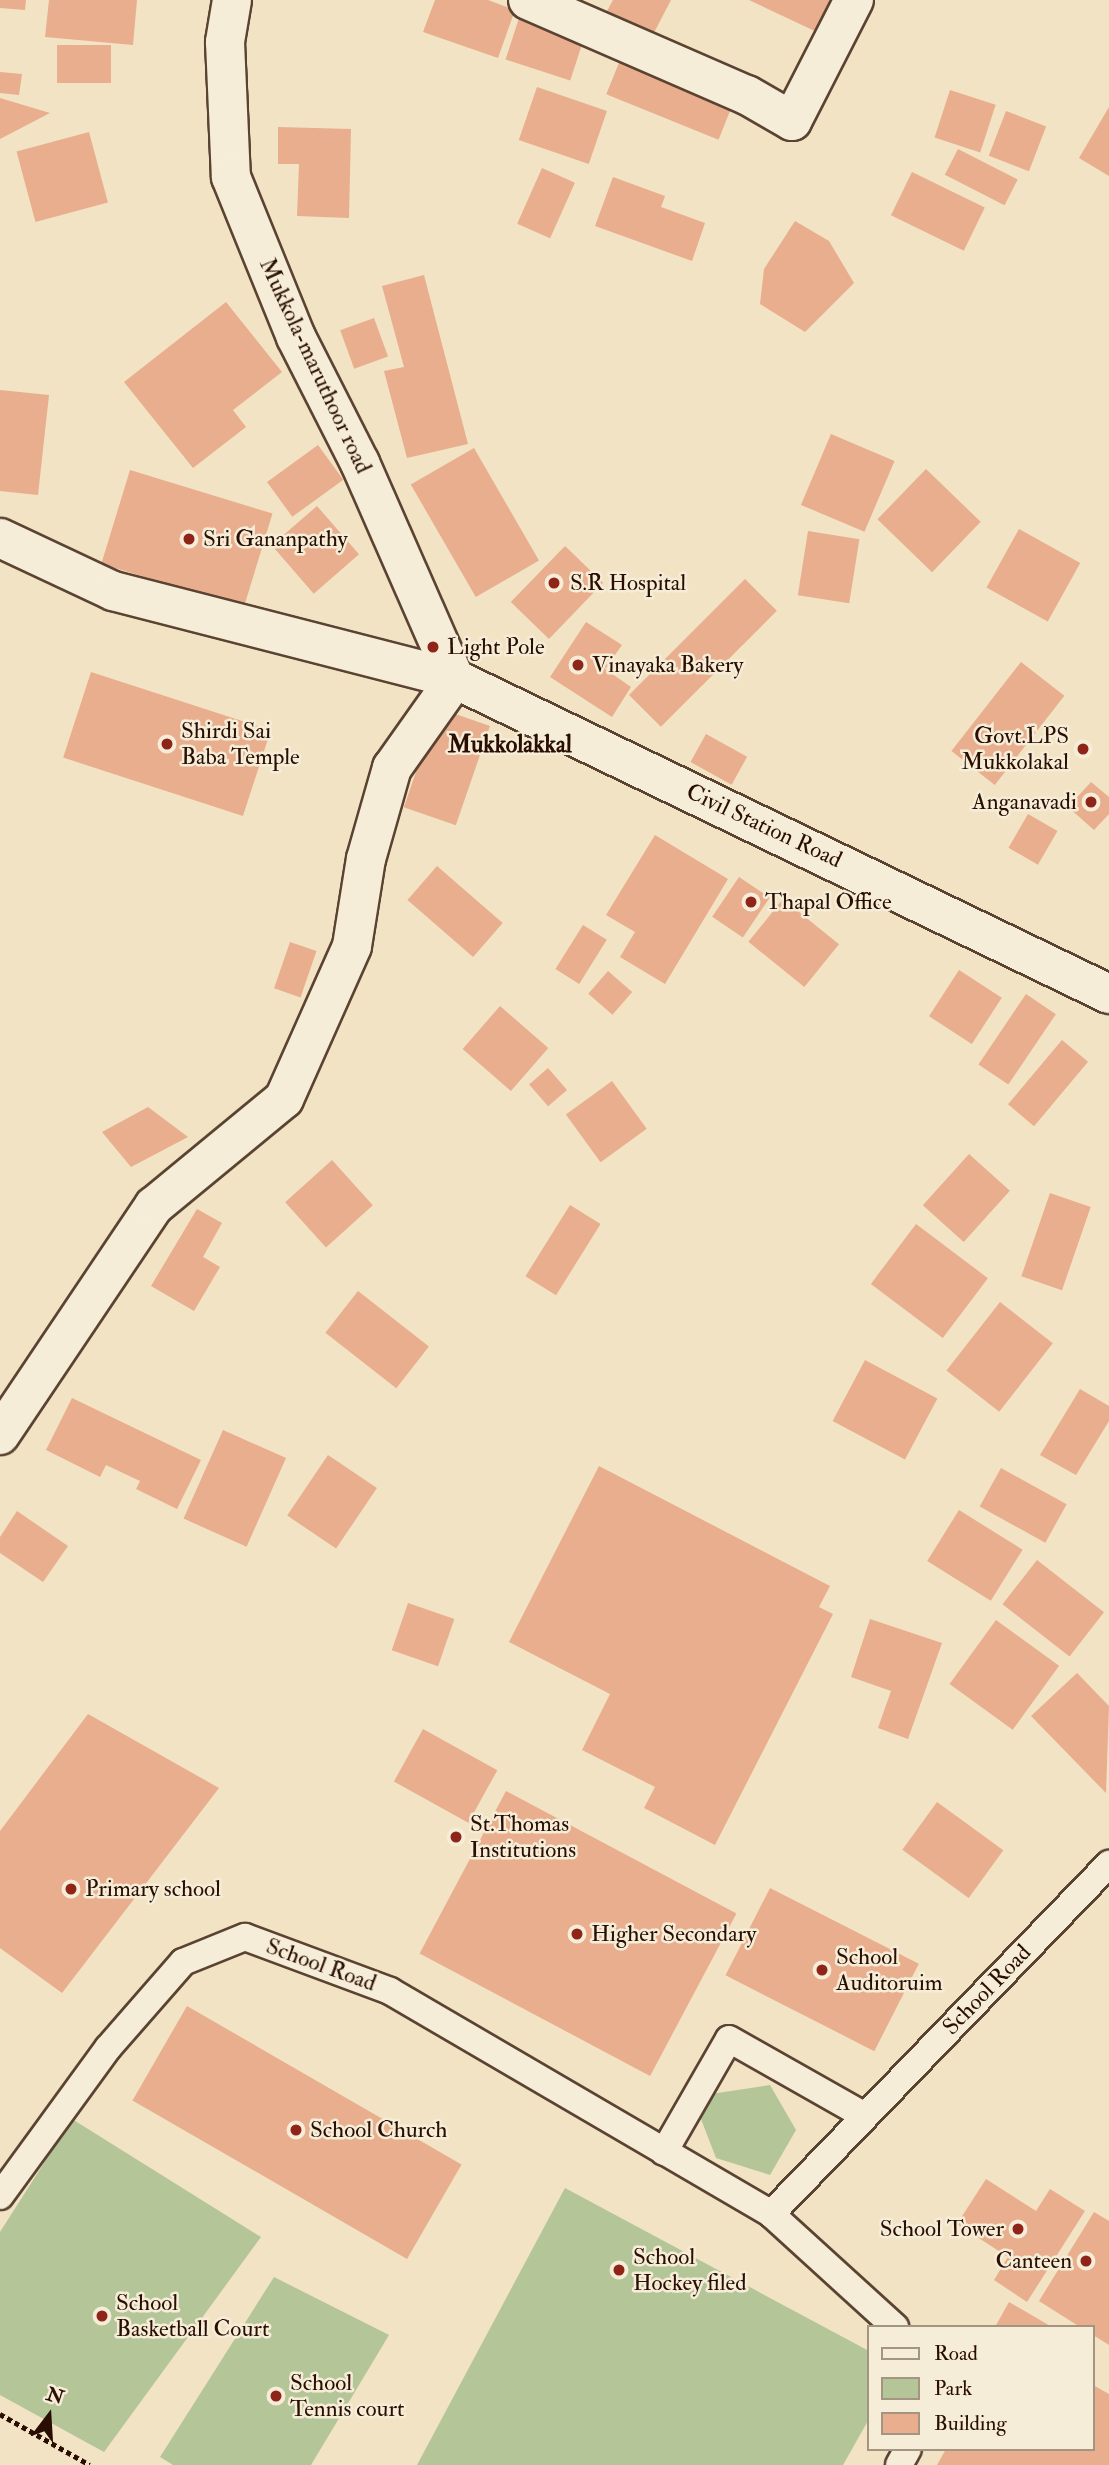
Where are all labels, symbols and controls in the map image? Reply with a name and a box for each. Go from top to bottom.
street label: Mukkola-maruthoor road [253,254,377,478]
place label: Sri Gananpathy [203,525,348,553]
marker: Sri Gananpathy [181,531,197,547]
place label: S.R Hospital [570,569,686,597]
marker: S.R Hospital [544,573,564,593]
place label: Light Pole [447,633,545,661]
marker: Light Pole [425,639,441,655]
place label: Vinayaka Bakery [592,651,743,679]
marker: Vinayaka Bakery [570,657,586,673]
place label: Shirdi Sai Baba Temple [181,717,300,771]
place label: Govt.LPS Mukkolakal [961,722,1069,776]
district label: Mukkolakkal [448,731,572,759]
marker: Shirdi Sai Baba Temple [159,736,175,752]
marker: Govt.LPS Mukkolakal [1075,741,1091,757]
street label: Civil Station Road [682,778,846,874]
place label: Anganavadi [972,788,1077,816]
marker: Anganavadi [1083,794,1099,810]
place label: Thapal Office [765,888,892,916]
marker: Thapal Office [743,894,759,910]
place label: St.Thomas Institutions [470,1810,576,1864]
marker: St.Thomas Institutions [448,1829,464,1845]
place label: Primary school [85,1875,221,1903]
marker: Primary school [63,1881,79,1897]
place label: Higher Secondary [591,1920,756,1948]
marker: Higher Secondary [569,1926,585,1942]
street label: School Road [262,1932,380,1998]
street label: School Road [937,1939,1037,2041]
place label: School Auditoruim [836,1943,943,1997]
marker: School Auditoruim [814,1962,830,1978]
place label: School Church [310,2116,447,2144]
marker: School Church [288,2122,304,2138]
place label: School Tower [880,2215,1004,2243]
marker: School Tower [1010,2221,1026,2237]
place label: School Hockey filed [633,2243,747,2297]
place label: Canteen [996,2247,1072,2275]
marker: Canteen [1078,2253,1094,2269]
marker: School Hockey filed [611,2262,627,2278]
place label: School Basketball Court [116,2289,269,2343]
marker: School Basketball Court [94,2308,110,2324]
legend [867,2325,1095,2451]
text: Road [934,2340,978,2367]
place label: School Tennis court [290,2369,405,2423]
text: Park [934,2375,972,2402]
north arrow [14,2381,84,2451]
text: N [43,2382,67,2410]
marker: School Tennis court [268,2388,284,2404]
text: Building [934,2410,1007,2437]

